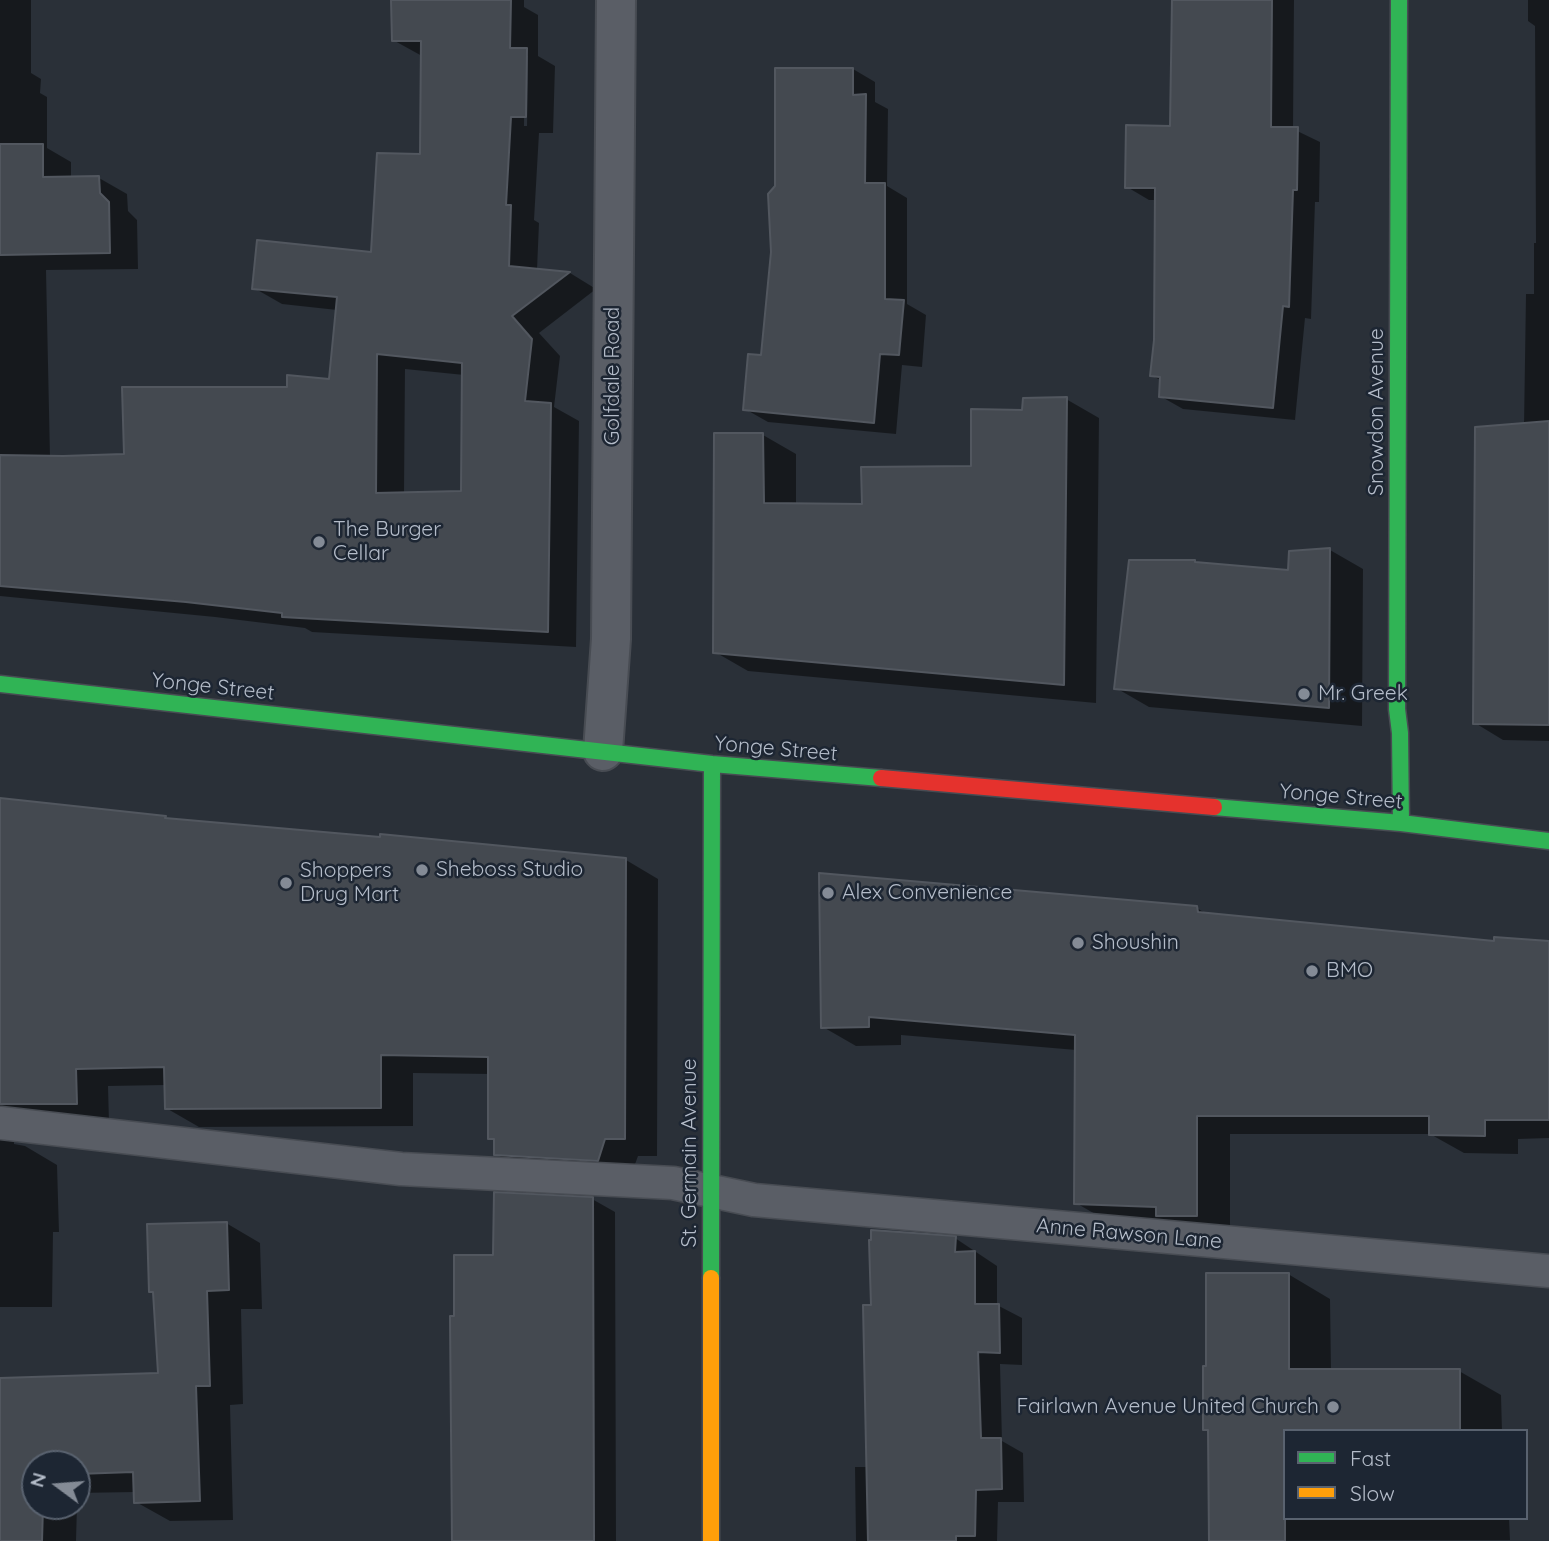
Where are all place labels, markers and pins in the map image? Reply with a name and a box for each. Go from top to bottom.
place label: The Burger Cellar [333,517,441,567]
marker: The Burger Cellar [311,534,327,550]
place label: Mr. Greek [1318,681,1408,707]
marker: Mr. Greek [1296,686,1312,702]
place label: Sheboss Studio [436,857,583,883]
place label: Shoppers Drug Mart [300,858,399,908]
marker: Sheboss Studio [414,862,430,878]
marker: Shoppers Drug Mart [278,875,294,891]
place label: Alex Convenience [842,880,1012,906]
marker: Alex Convenience [820,885,836,901]
place label: Shoushin [1092,930,1179,956]
marker: Shoushin [1070,935,1086,951]
place label: BMO [1326,958,1373,984]
marker: BMO [1304,963,1320,979]
place label: Fairlawn Avenue United Church [1017,1394,1319,1420]
marker: Fairlawn Avenue United Church [1325,1399,1341,1415]

